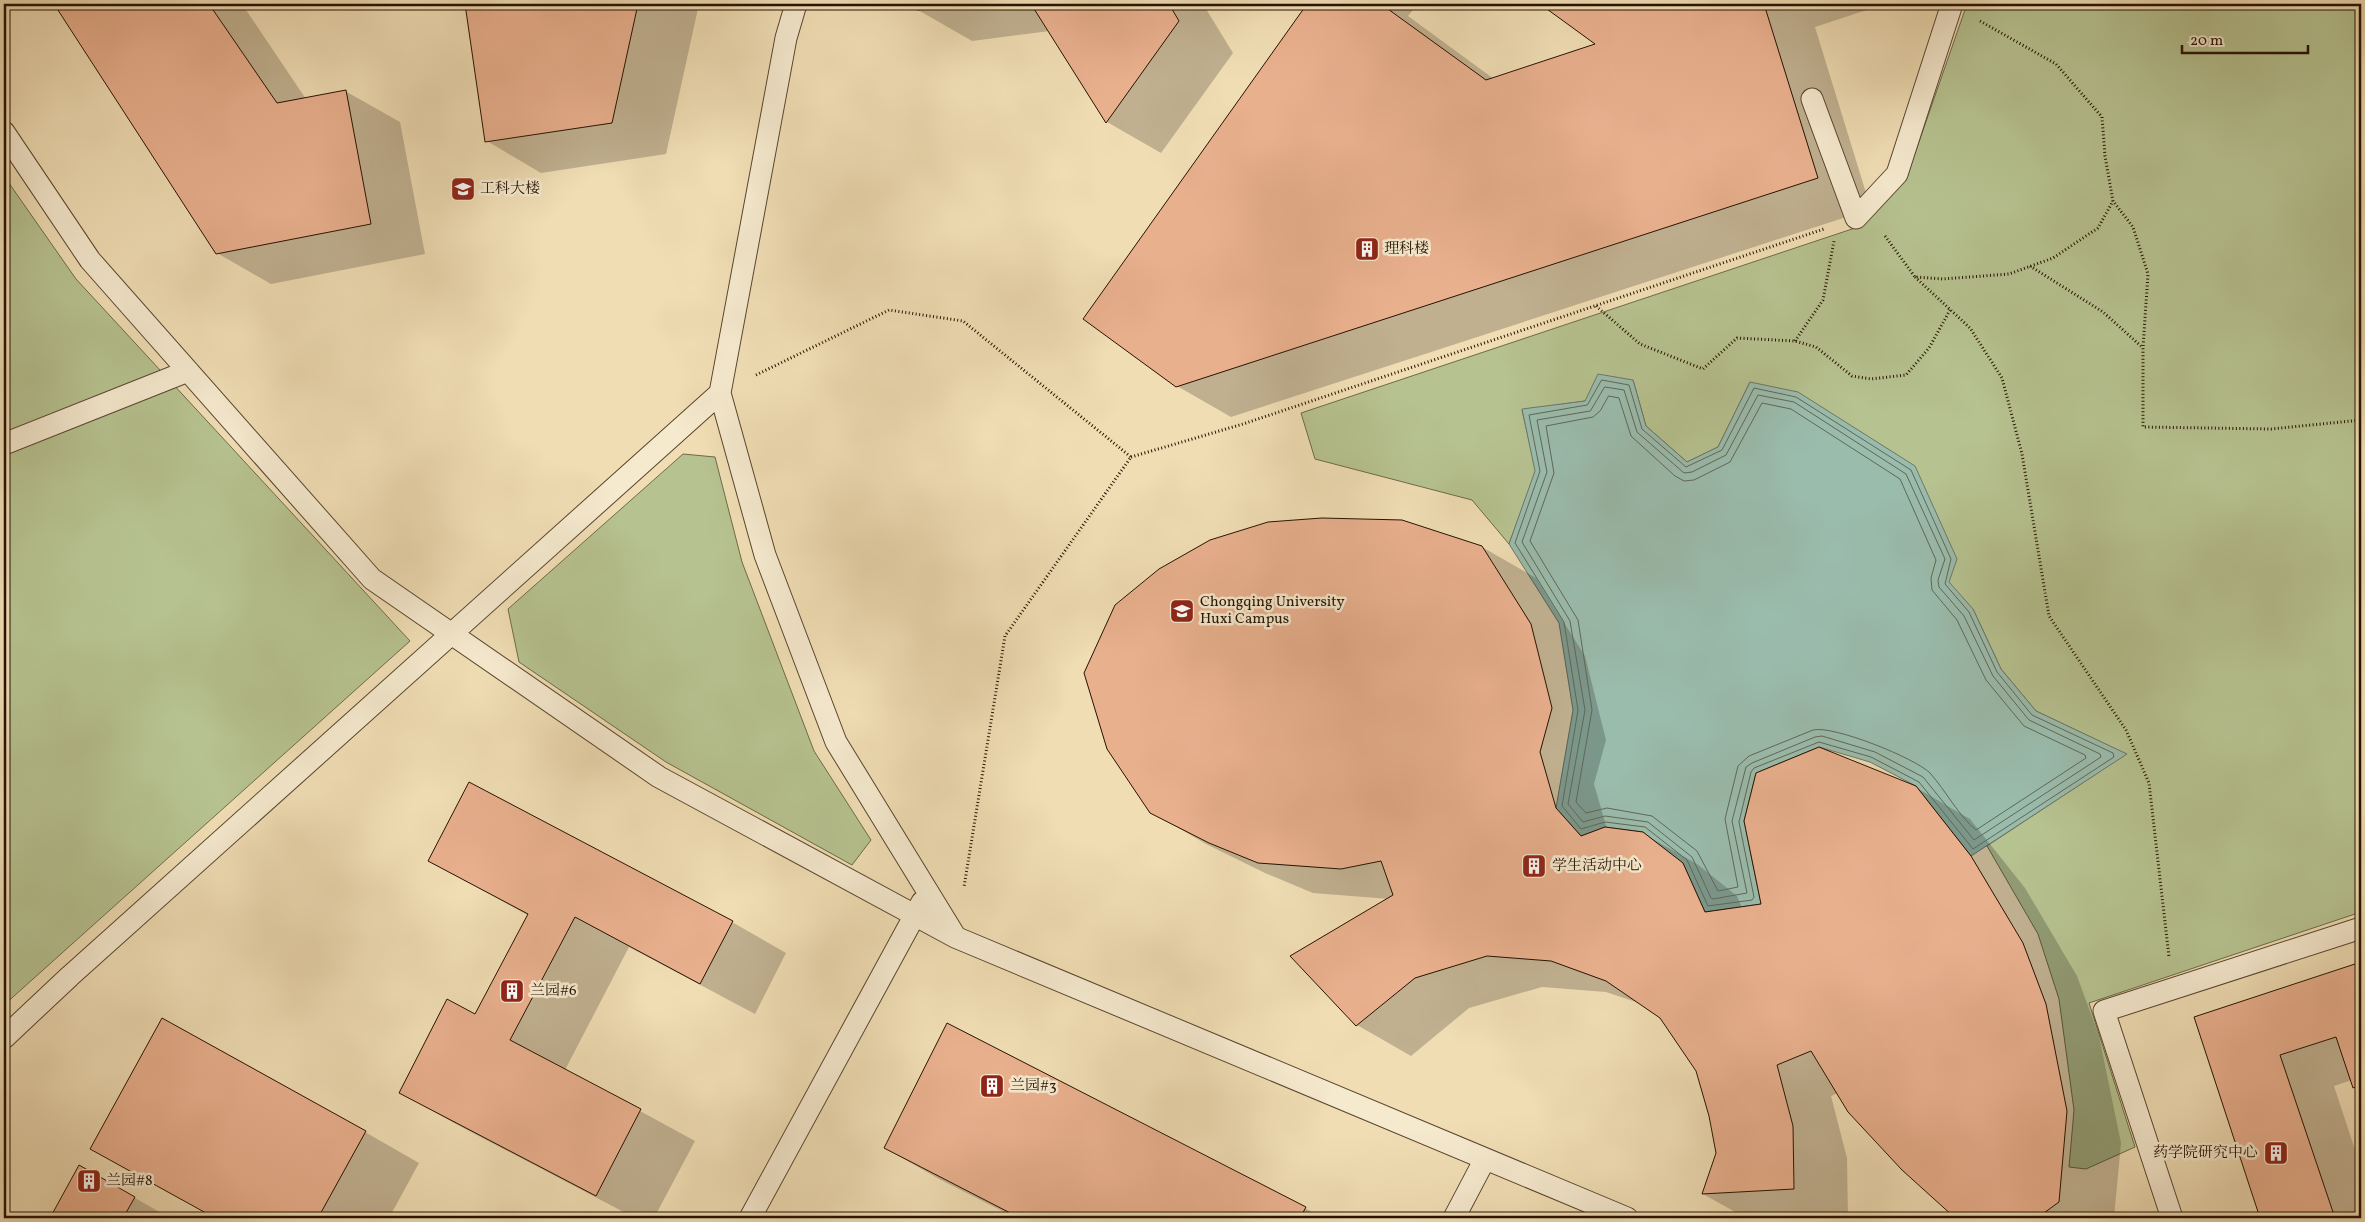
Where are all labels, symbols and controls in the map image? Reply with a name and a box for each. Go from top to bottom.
scale bar [2182,22,2309,54]
text: 20 m [2190,31,2223,52]
school or university icon: 工科大楼 [450,176,476,202]
place label: 工科大楼 [480,179,540,200]
building icon: 理科楼 [1354,236,1380,262]
place label: 理科楼 [1384,239,1429,260]
place label: Chongqing University Huxi Campus [1200,592,1345,630]
school or university icon: Chongqing University Huxi Campus [1169,598,1195,624]
building icon: 学生活动中心 [1521,853,1547,879]
place label: 学生活动中心 [1552,856,1642,877]
building icon: 兰园#6 [499,978,525,1004]
place label: 兰园#6 [530,981,576,1002]
building icon: 兰园#3 [979,1073,1005,1099]
place label: 兰园#3 [1010,1076,1057,1097]
building icon: 药学院研究中心 [2263,1140,2289,1166]
place label: 药学院研究中心 [2153,1143,2258,1164]
building icon: 兰园#8 [76,1168,102,1194]
place label: 兰园#8 [106,1171,153,1192]

